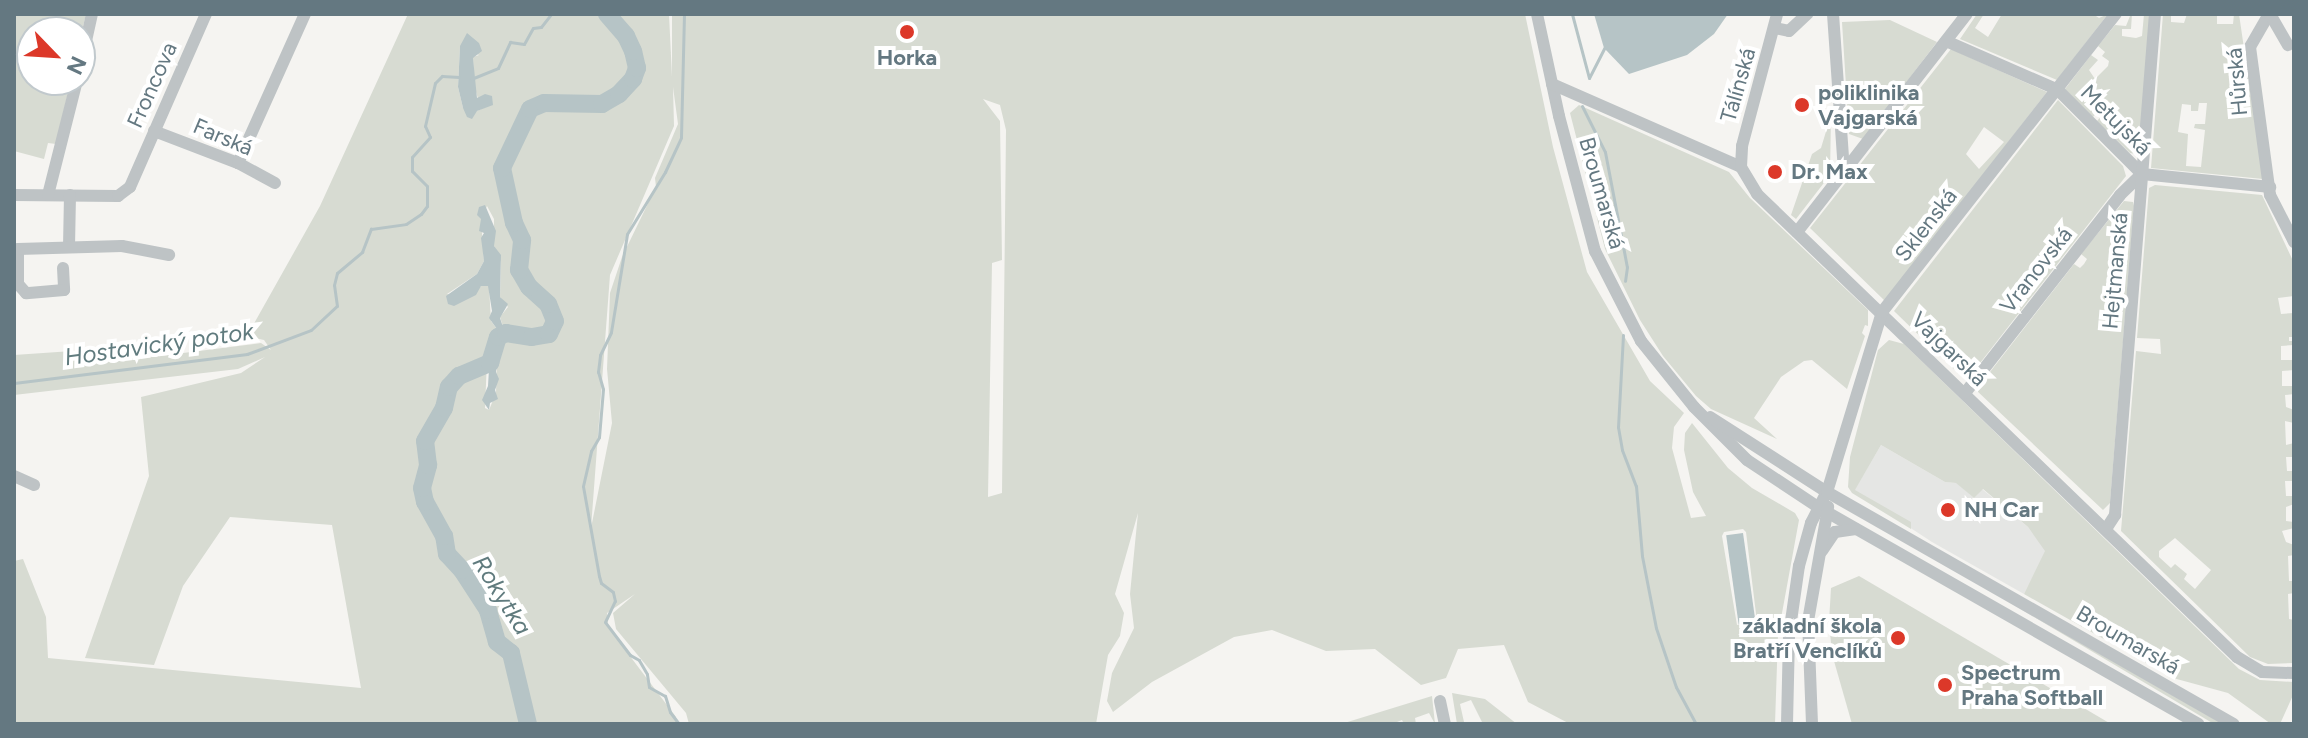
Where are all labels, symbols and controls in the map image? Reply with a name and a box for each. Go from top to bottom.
north arrow [16,16,96,96]
marker: Horka [898,23,916,41]
street label: Froncova [121,38,183,132]
place label: Horka [877,45,937,71]
street label: Tálínská [1715,45,1761,125]
street label: Hůrská [2221,47,2253,117]
text: N [61,52,92,79]
place label: poliklinika Vajgarská [1818,79,1919,130]
street label: Metujská [2075,79,2157,161]
marker: poliklinika Vajgarská [1793,96,1811,114]
street label: Farská [189,113,257,161]
street label: Broumarská [1573,134,1631,252]
place label: Dr. Max [1791,159,1868,185]
marker: Dr. Max [1766,163,1784,181]
street label: Sklenská [1889,183,1963,267]
street label: Hejtmanská [2097,212,2133,330]
street label: Vranovská [1994,222,2078,318]
street label: Vajgarská [1906,307,1992,391]
water label: Hostavický potok [63,316,255,372]
place label: NH Car [1964,497,2039,523]
marker: NH Car [1939,501,1957,519]
water label: Rokytka [466,550,538,640]
street label: Broumarská [2072,600,2184,680]
place label: základní škola Bratří Venclíků [1733,612,1882,664]
marker: základní škola Bratří Venclíků [1889,629,1907,647]
place label: Spectrum Praha Softball [1961,659,2103,710]
marker: Spectrum Praha Softball [1936,676,1954,694]

